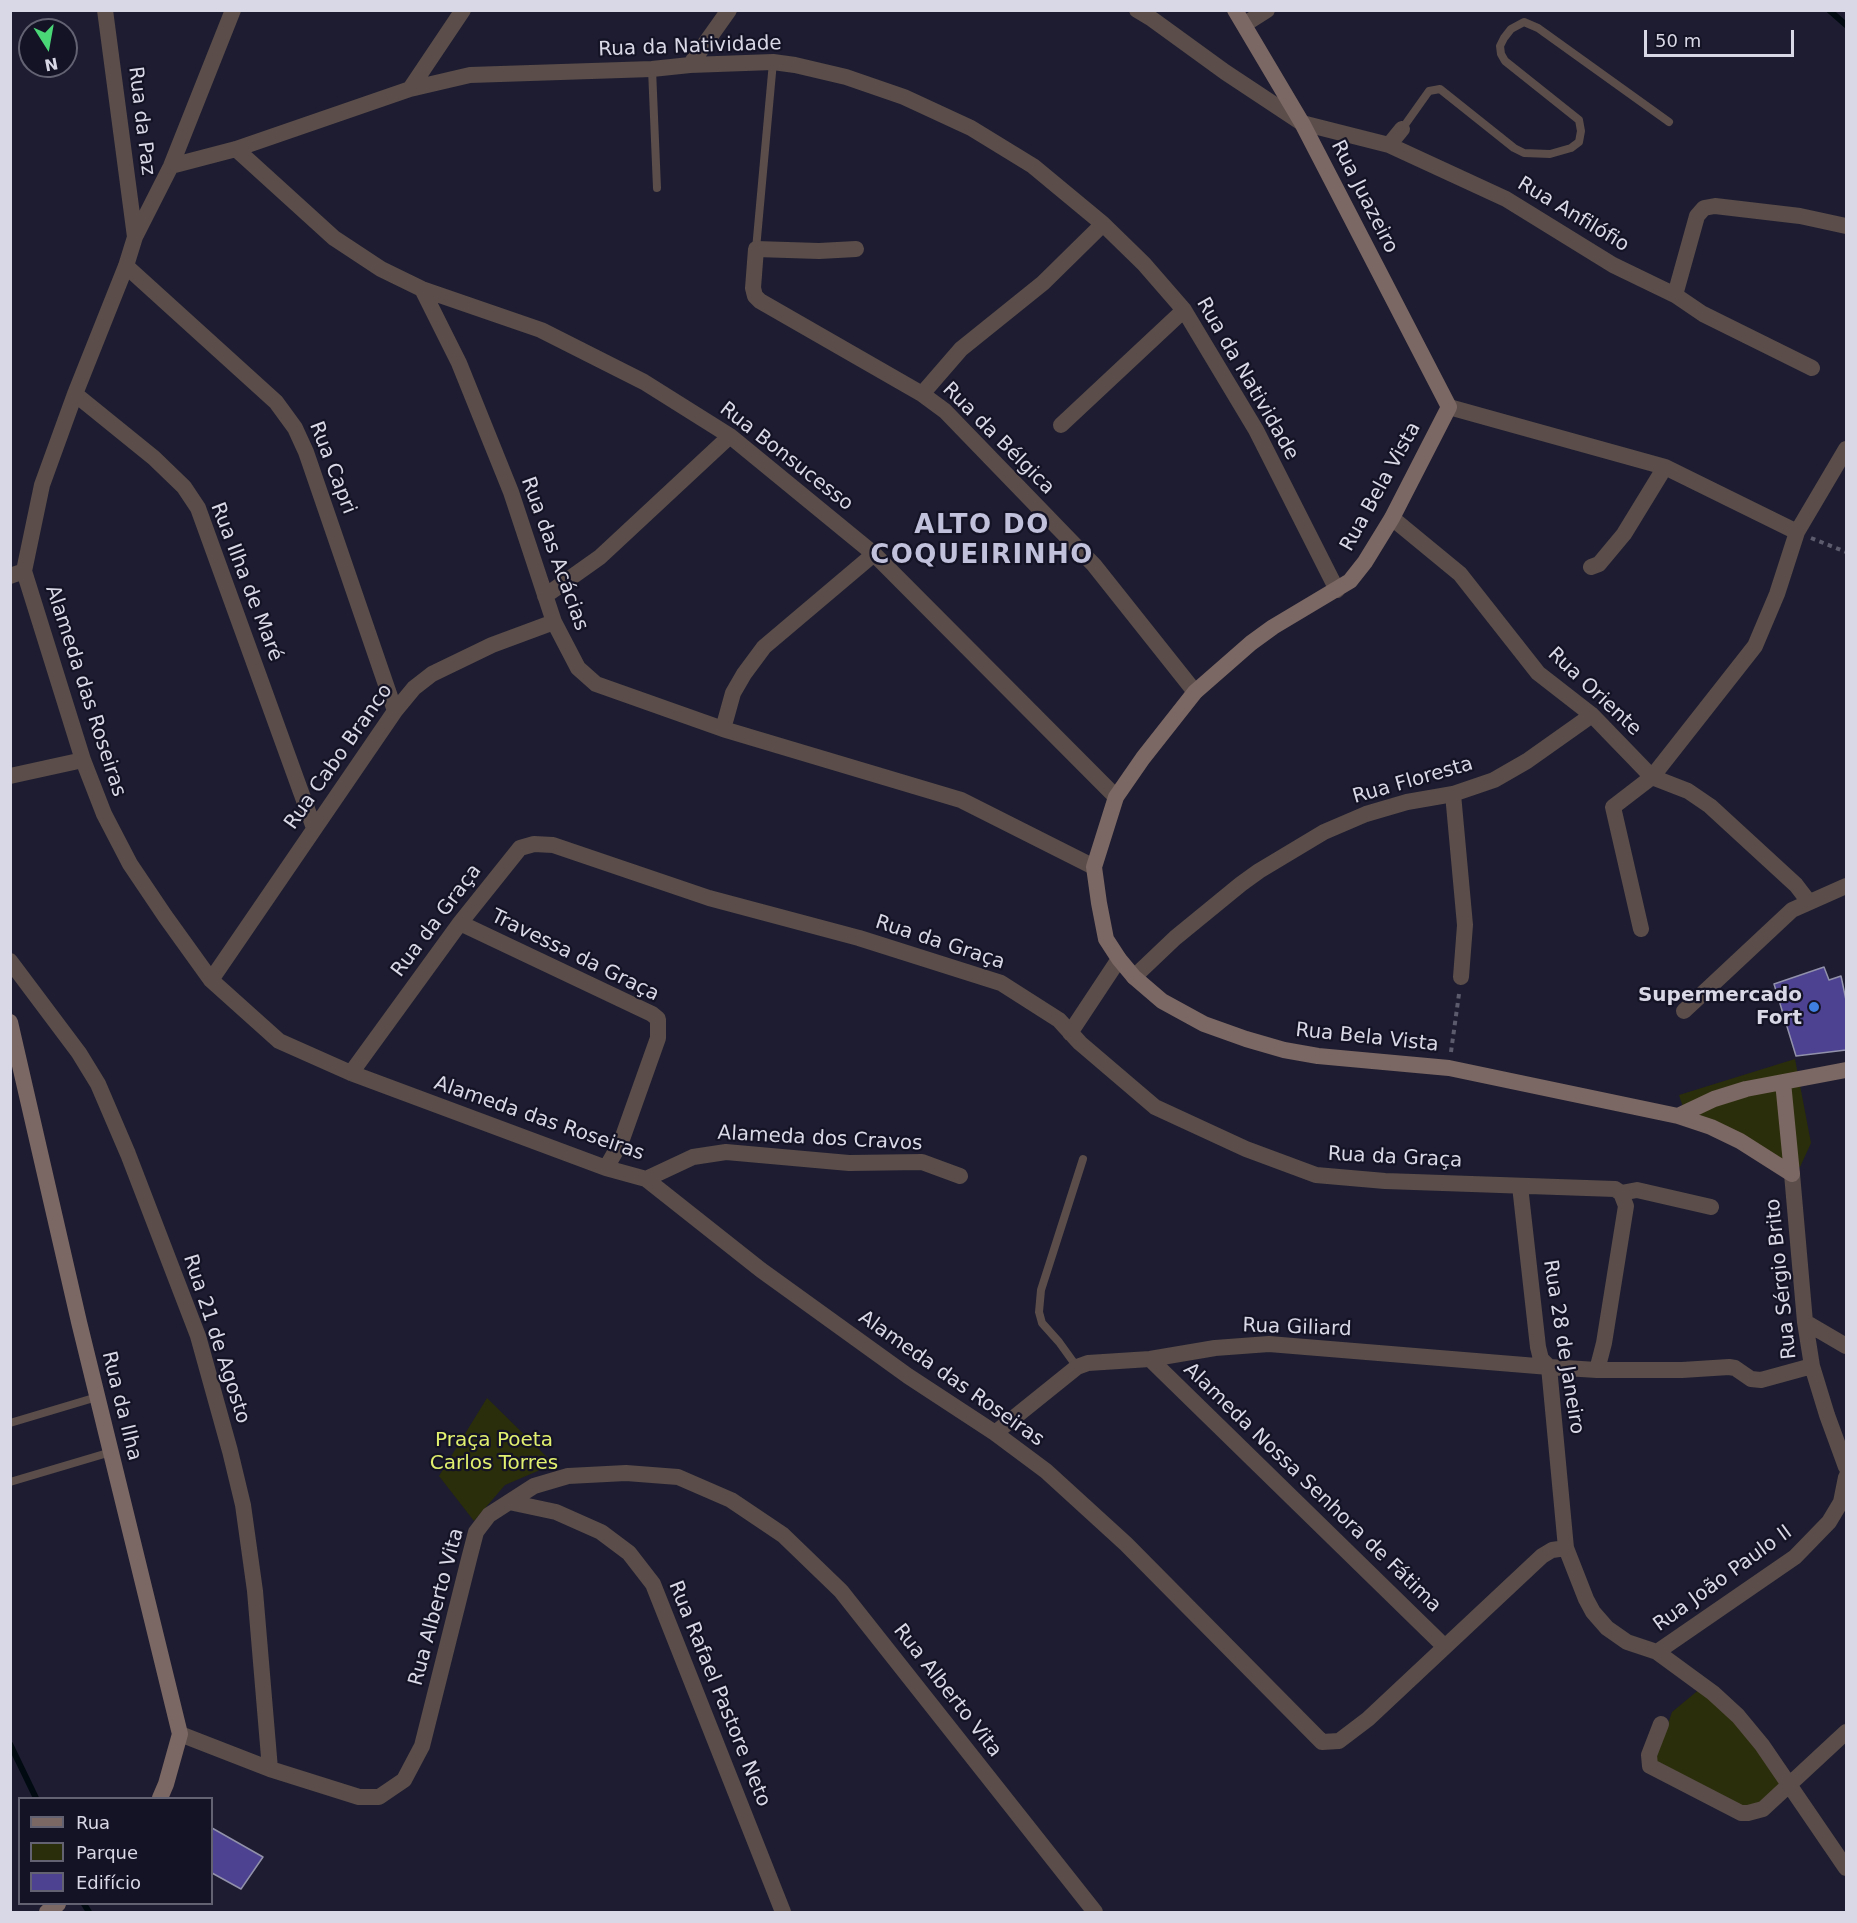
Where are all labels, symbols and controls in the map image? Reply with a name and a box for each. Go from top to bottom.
north arrow [18,18,78,78]
scale bar [1647,18,1797,56]
text: 50 m [1655,30,1701,51]
street label: Rua da Natividade [598,32,782,62]
text: N [43,54,60,75]
street label: Rua da Paz [122,65,160,177]
street label: Rua Juazeiro [1325,137,1403,257]
street label: Rua Anfilófio [1513,172,1633,258]
street label: Rua da Natividade [1191,294,1303,464]
street label: Rua da Bélgica [937,378,1059,500]
street label: Rua Bonsucesso [715,398,857,516]
street label: Rua Capri [303,418,361,518]
street label: Rua Bela Vista [1336,418,1426,556]
street label: Rua das Acácias [515,474,593,634]
street label: Rua Ilha de Maré [205,499,287,665]
district label: ALTO DO COQUEIRINHO [870,510,1094,572]
street label: Alameda das Roseiras [39,582,131,800]
street label: Rua Oriente [1542,643,1646,741]
street label: Rua Cabo Branco [280,680,398,834]
street label: Rua Floresta [1350,752,1476,810]
street label: Rua da Graça [387,860,487,982]
street label: Travessa da Graça [487,905,663,1007]
street label: Rua da Graça [872,911,1008,975]
place label: Supermercado Fort [1638,984,1802,1031]
marker: Supermercado Fort [1807,1000,1821,1014]
street label: Rua Bela Vista [1294,1019,1440,1057]
street label: Alameda das Roseiras [431,1072,647,1166]
street label: Alameda dos Cravos [717,1122,923,1156]
street label: Rua da Graça [1327,1142,1463,1174]
street label: Rua Sérgio Brito [1762,1197,1802,1361]
street label: Rua 21 de Agosto [177,1251,255,1427]
street label: Rua 28 de Janeiro [1537,1258,1589,1436]
street label: Alameda das Roseiras [854,1306,1048,1452]
street label: Rua Giliard [1242,1314,1352,1342]
street label: Rua da Ilha [96,1349,146,1463]
street label: Alameda Nossa Senhora de Fátima [1178,1358,1446,1618]
park label: Praça Poeta Carlos Torres [430,1429,558,1476]
street label: Rua João Paulo II [1649,1521,1797,1637]
street label: Rua Alberto Vita [404,1526,470,1688]
street label: Rua Rafael Pastore Neto [663,1578,775,1810]
street label: Rua Alberto Vita [888,1620,1006,1762]
legend [18,1797,213,1905]
text: Rua [76,1812,110,1833]
text: Parque [76,1842,138,1863]
text: Edifício [76,1872,141,1893]

